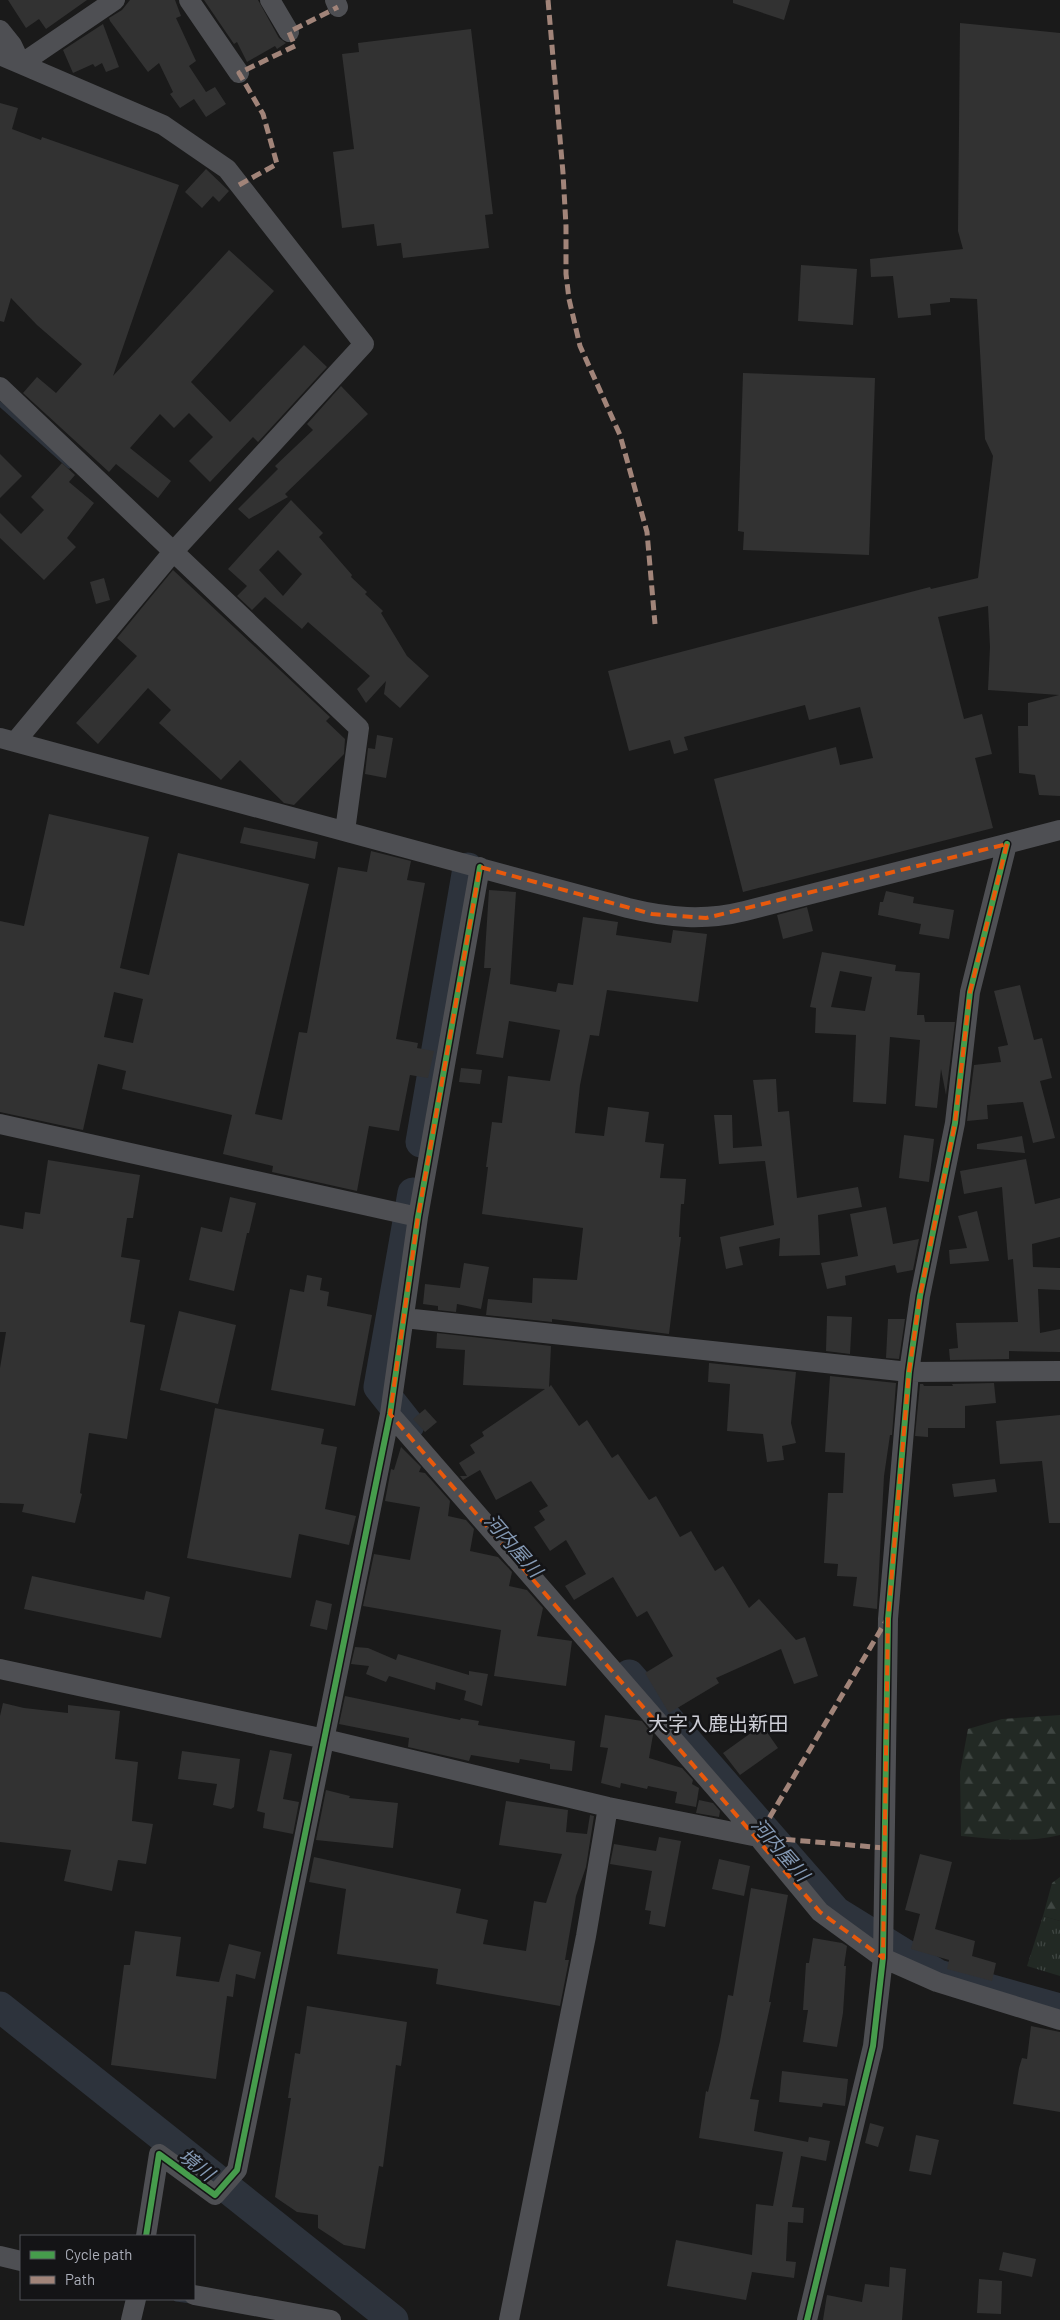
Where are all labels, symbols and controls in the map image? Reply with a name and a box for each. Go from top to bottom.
water label: 河内屋川 [480,1509,549,1583]
district label: 大字入鹿出新田 [648,1711,788,1735]
water label: 河内屋川 [747,1813,816,1887]
water label: 境川 [175,2143,221,2186]
legend [20,2235,195,2300]
text: Cycle path [65,2245,132,2263]
text: Path [65,2270,95,2288]

